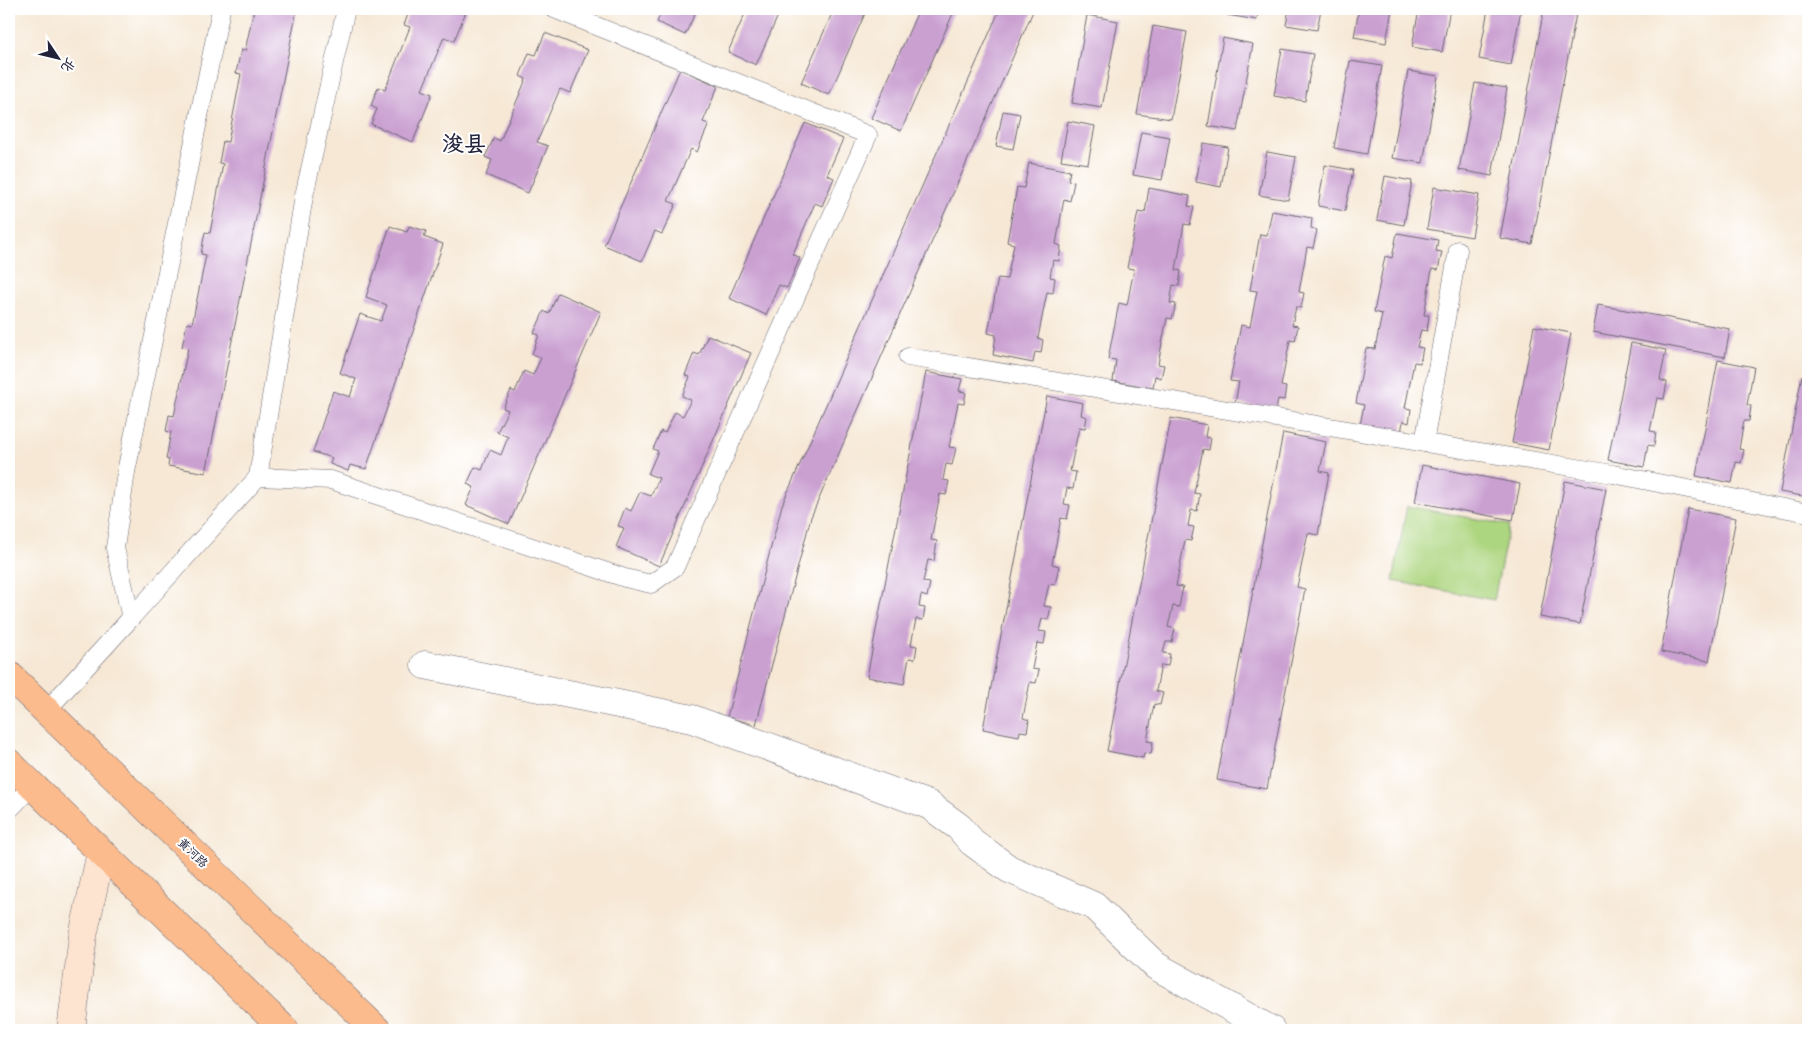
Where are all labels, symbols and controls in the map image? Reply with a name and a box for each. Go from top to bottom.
north arrow [32,32,82,82]
text: 北 [57,55,80,76]
district label: 浚县 [442,129,486,158]
street label: 黄河路 [174,835,212,871]

